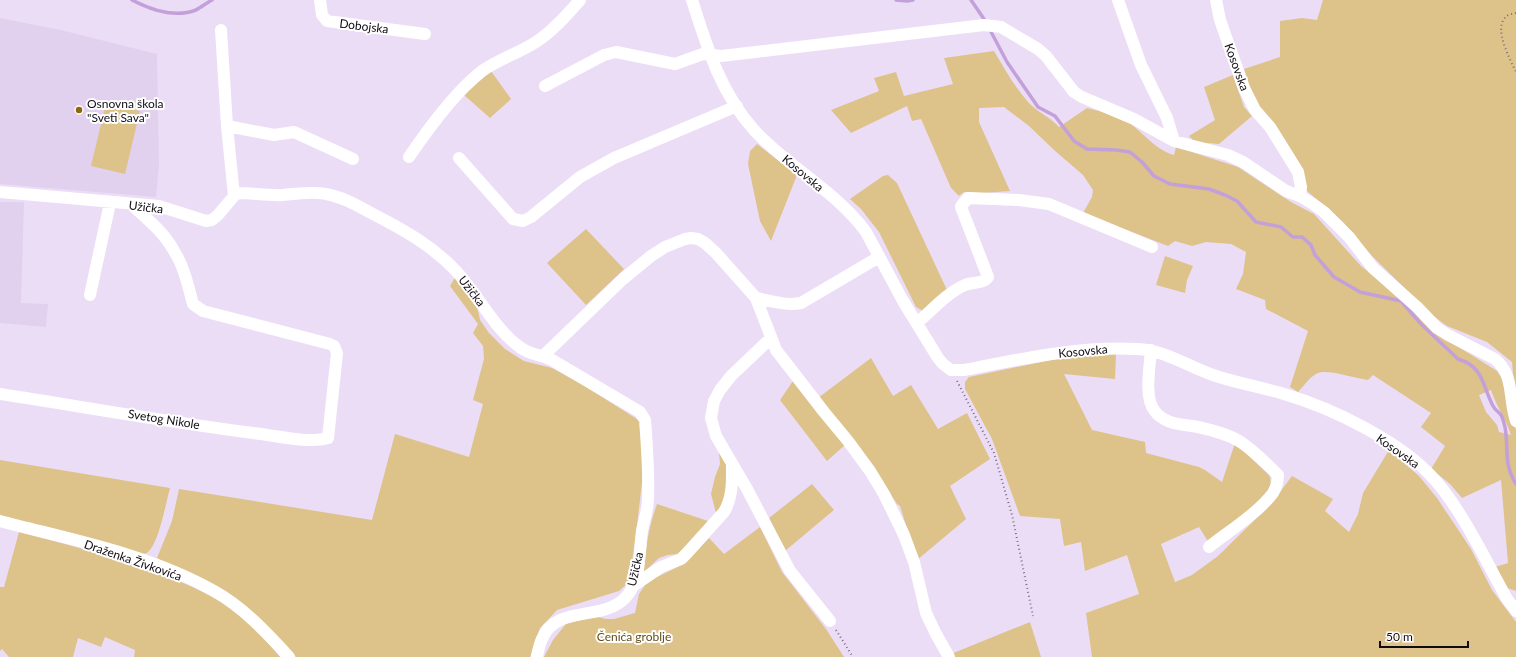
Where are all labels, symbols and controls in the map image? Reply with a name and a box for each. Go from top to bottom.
street label: Dobojska [339,16,390,36]
street label: Kosovska [1221,41,1253,93]
place label: Osnovna škola "Sveti Sava" [87,96,164,125]
marker: Osnovna škola "Sveti Sava" [74,105,84,115]
street label: Kosovska [779,151,827,195]
street label: Užička [128,197,164,217]
street label: Užička [455,273,489,309]
street label: Kosovska [1058,341,1108,361]
street label: Svetog Nikole [127,406,201,432]
street label: Kosovska [1373,431,1423,471]
street label: Draženka Živkovića [82,536,184,584]
street label: Užička [624,550,646,588]
scale bar [1380,623,1468,649]
park label: Čenića groblje [597,629,671,644]
text: 50 m [1386,629,1413,644]

